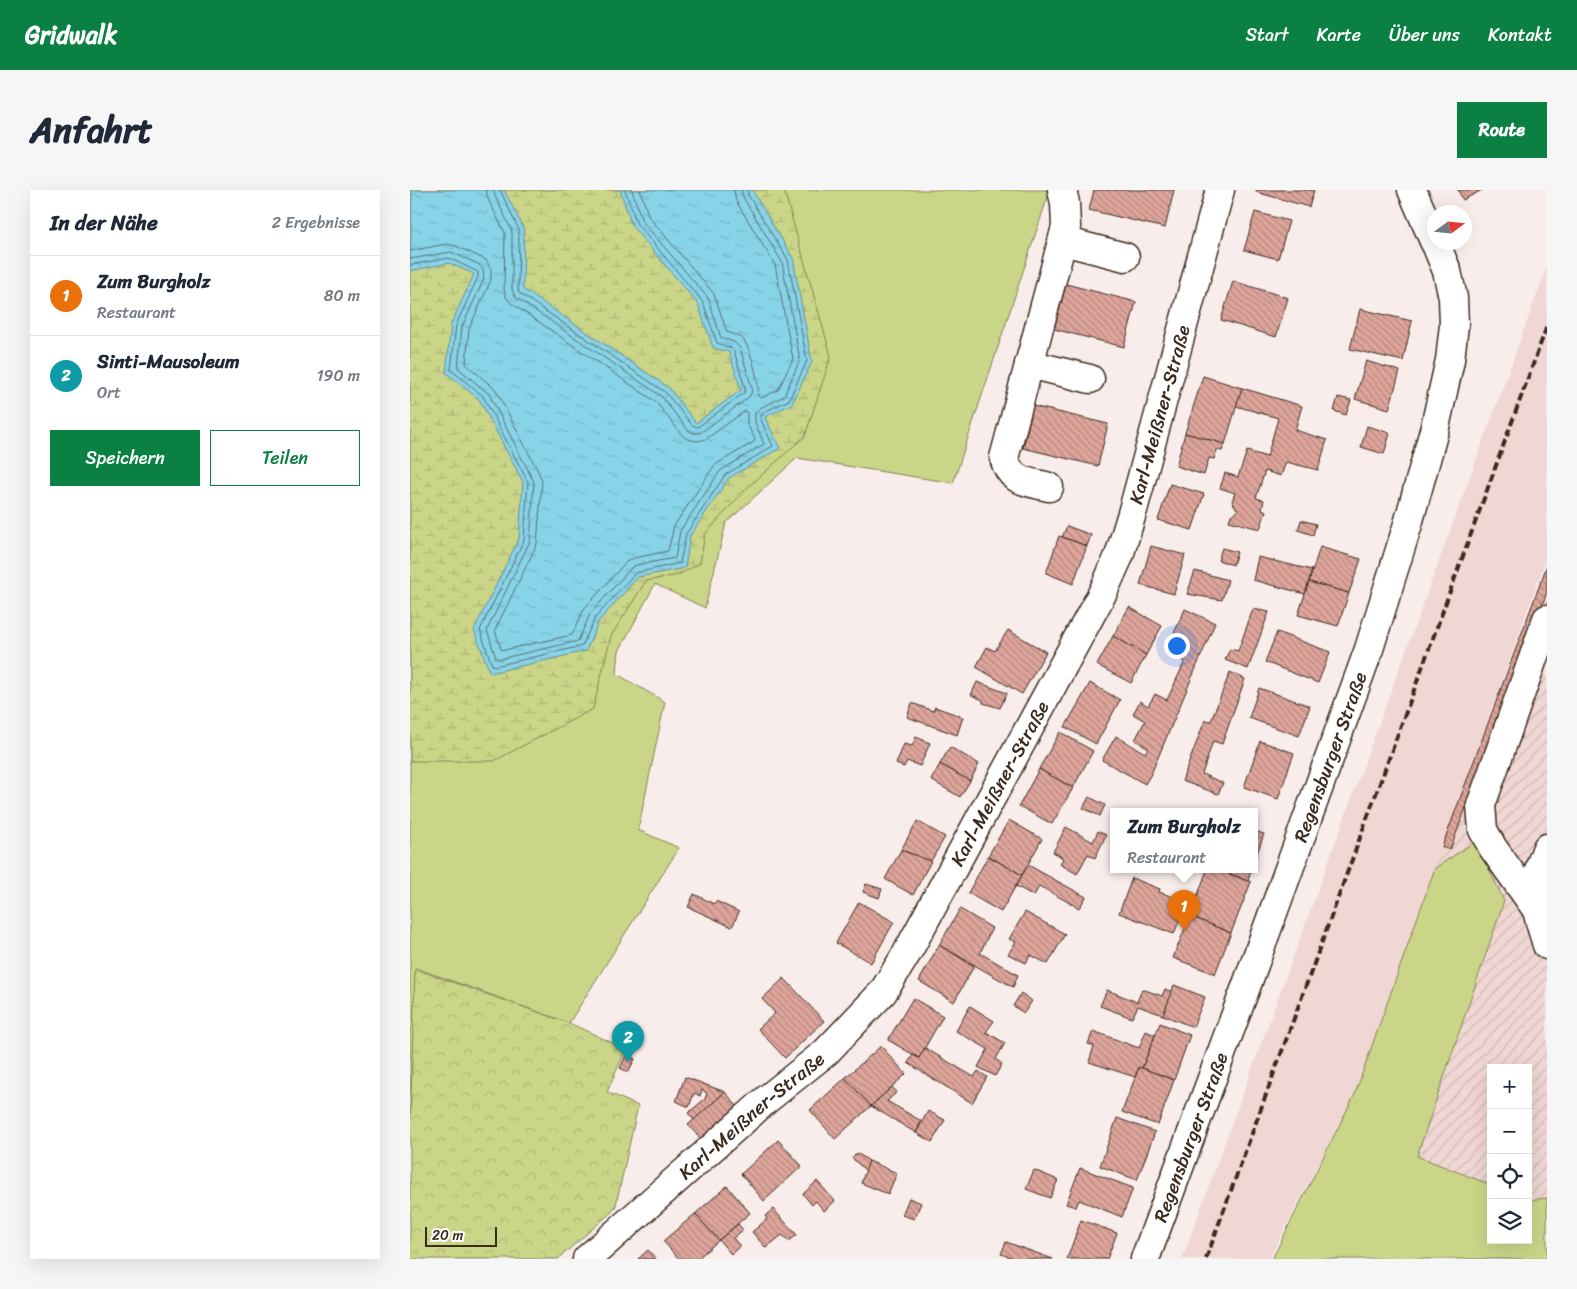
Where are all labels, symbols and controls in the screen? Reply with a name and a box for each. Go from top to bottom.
text: Gridwalk [25,14,117,56]
text: Start [1246,19,1289,51]
text: Karte [1317,19,1361,51]
text: Über uns [1389,19,1460,51]
text: Kontakt [1488,19,1552,51]
text: Anfahrt [30,99,153,161]
button: Route [1457,102,1547,158]
text: In der Nähe [50,204,158,242]
north arrow [1427,205,1472,250]
text: 2 Ergebnisse [272,208,360,237]
text: Zum Burgholz [97,265,211,298]
text: 1 [63,281,69,310]
text: 80 m [324,281,360,310]
text: Restaurant [97,298,176,327]
street label: Karl-Meißner-Straße [1119,321,1199,508]
text: Sinti-Mausoleum [97,345,240,378]
text: 2 [61,361,71,390]
text: 190 m [317,361,360,390]
text: Ort [97,378,121,407]
button: Speichern [50,430,200,486]
button: Teilen [210,430,360,486]
your location [1164,633,1190,659]
street label: Regensburger Straße [1284,667,1376,847]
street label: Karl-Meißner-Straße [941,694,1058,872]
popup [1110,808,1258,873]
text: Zum Burgholz [1127,810,1241,843]
text: Restaurant [1127,843,1206,872]
pin: 1 [1168,890,1200,931]
pin: 2 [612,1021,644,1062]
street label: Karl-Meißner-Straße [670,1043,831,1188]
street label: Regensburger Straße [1144,1047,1237,1227]
map controls [1487,1064,1532,1244]
button: + [1487,1064,1532,1109]
button: − [1487,1109,1532,1154]
button: locate [1487,1154,1532,1199]
button: layers [1487,1199,1532,1244]
text: 20 m [432,1223,463,1248]
scale bar [425,1224,498,1247]

